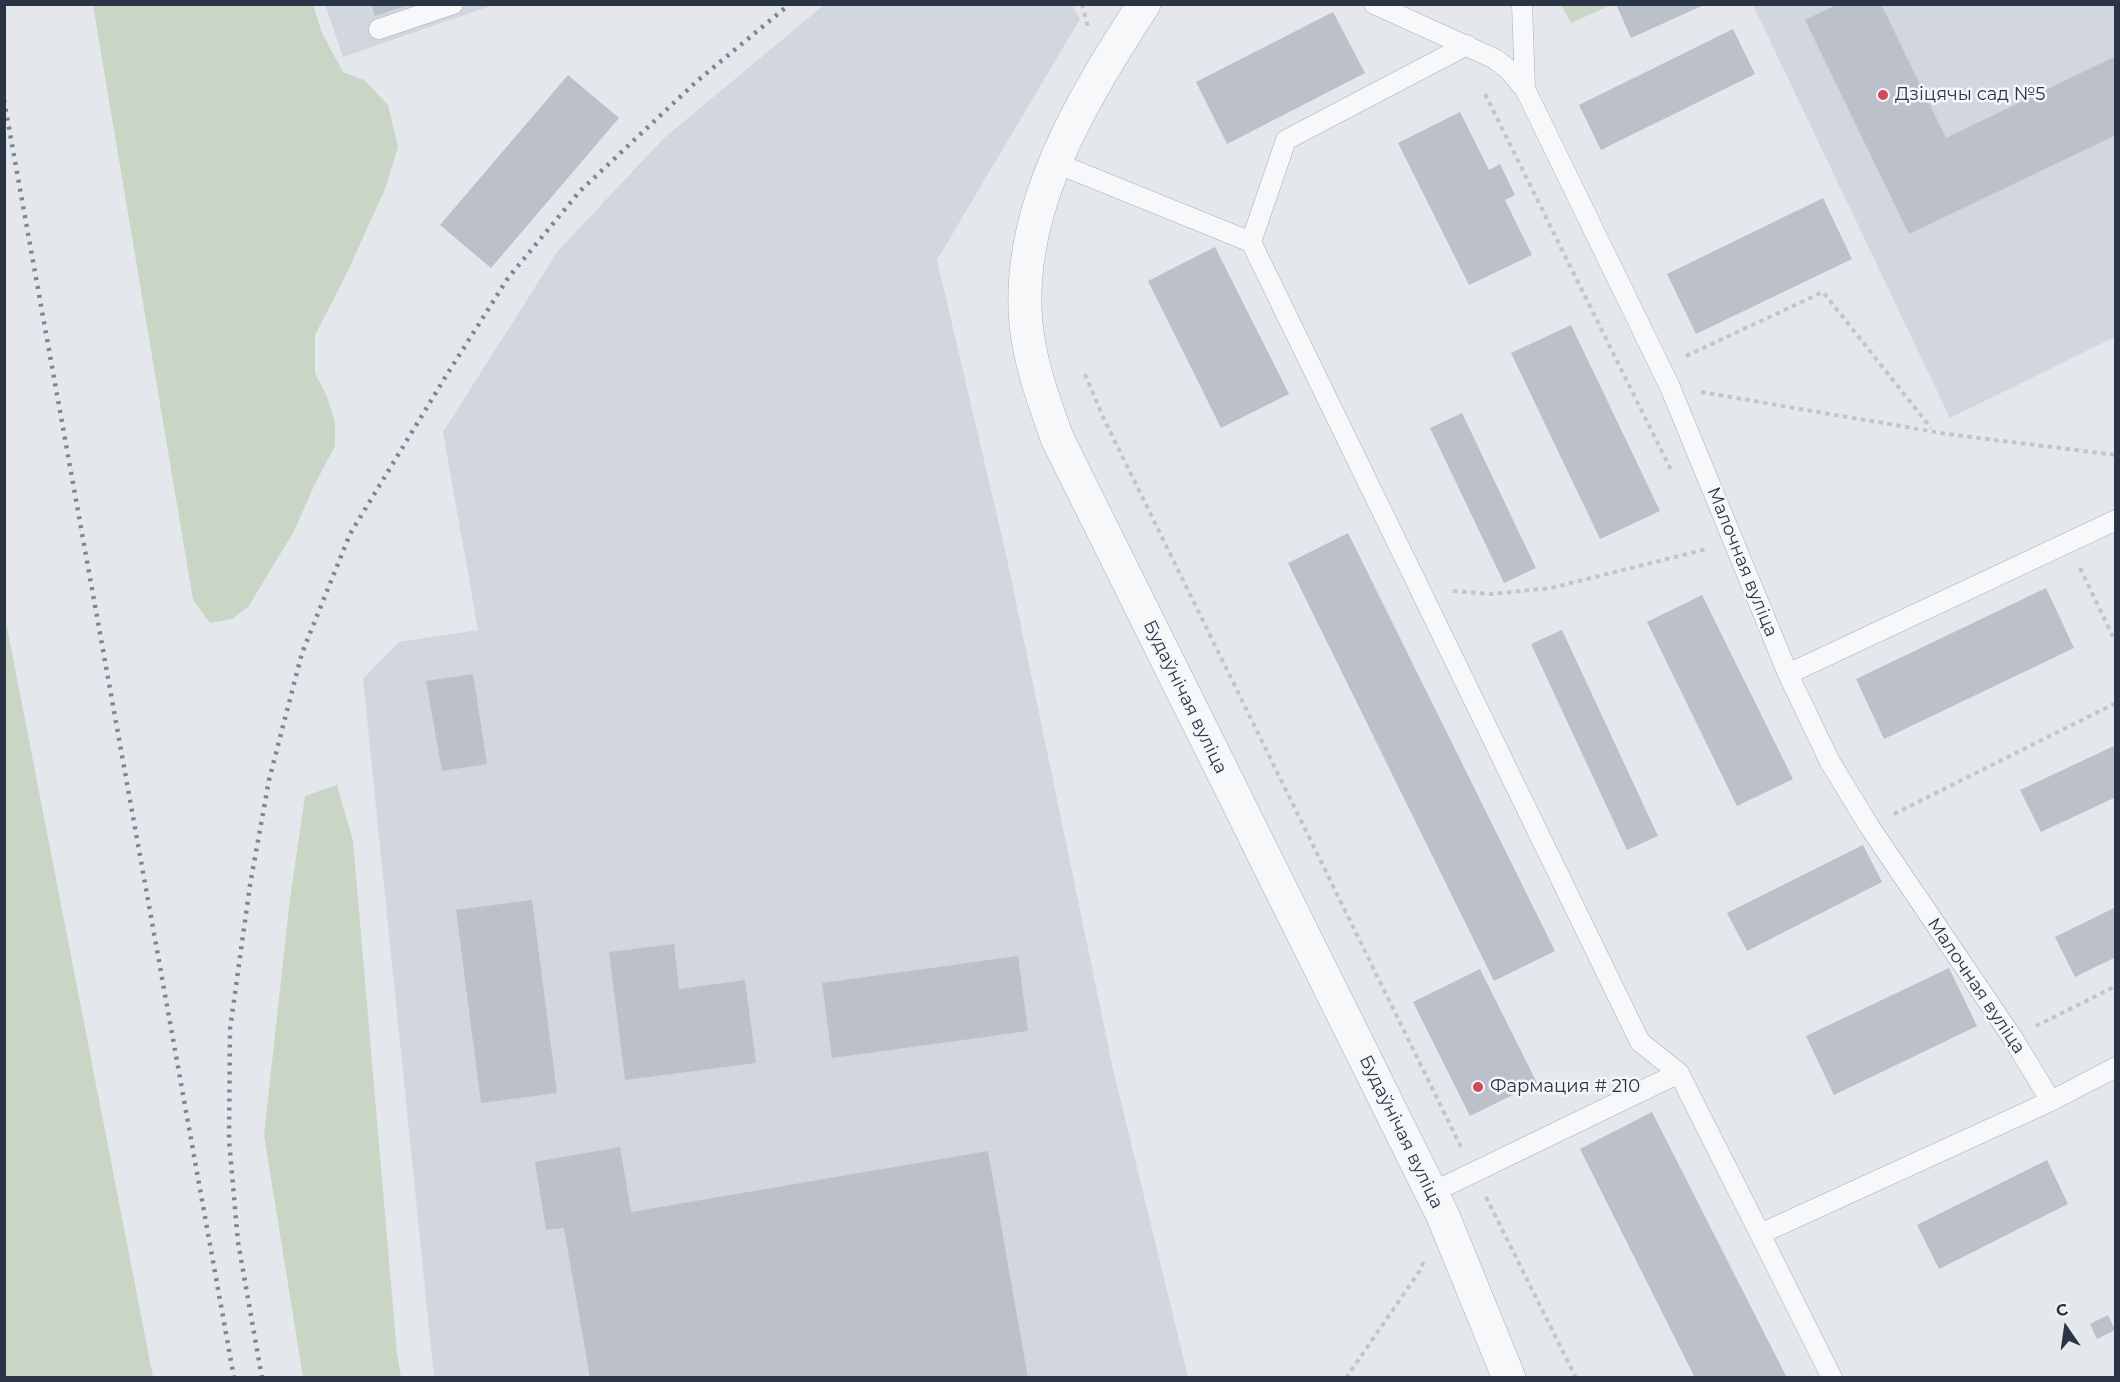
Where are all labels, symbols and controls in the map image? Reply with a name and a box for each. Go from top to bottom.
place label: Дзіцячы сад №5 [1895,84,2046,106]
marker: Дзіцячы сад №5 [1876,88,1890,102]
street label: Малочная вуліца [1702,484,1782,640]
street label: Будаўнічая вуліца [1138,617,1232,777]
street label: Малочная вуліца [1922,914,2030,1058]
street label: Будаўнічая вуліца [1354,1052,1448,1212]
place label: Фармация # 210 [1490,1076,1640,1098]
marker: Фармация # 210 [1471,1080,1485,1094]
north arrow [2036,1298,2096,1358]
text: С [2054,1299,2070,1321]

